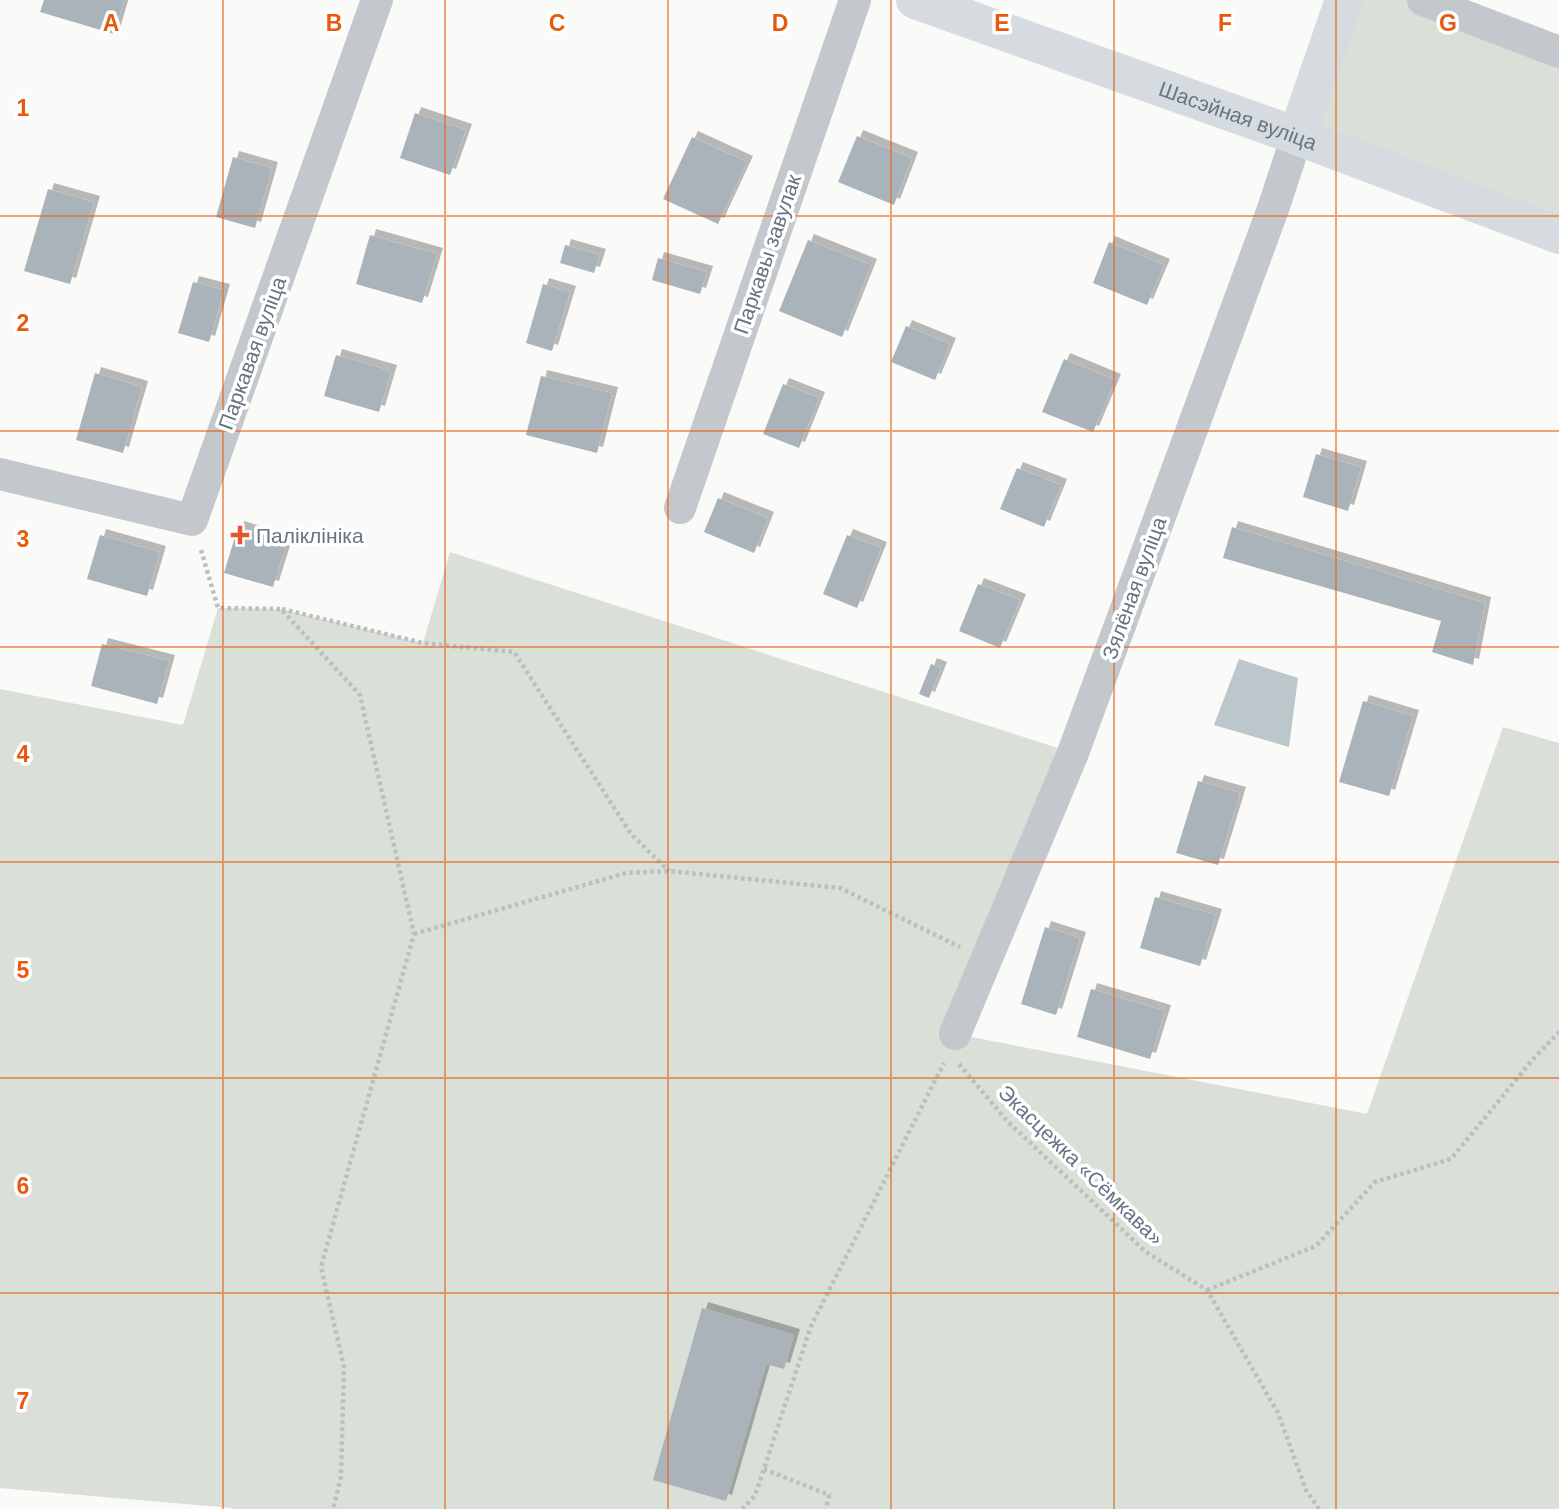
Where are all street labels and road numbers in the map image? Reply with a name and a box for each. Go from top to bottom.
street label: Шасэйная вуліца [1156,76,1321,154]
street label: Паркавы завулак [729,171,805,337]
street label: Паркавая вуліца [214,273,290,433]
street label: Зялёная вуліца [1098,513,1171,662]
street label: Экасцежка «Сёмкава» [994,1080,1168,1250]

